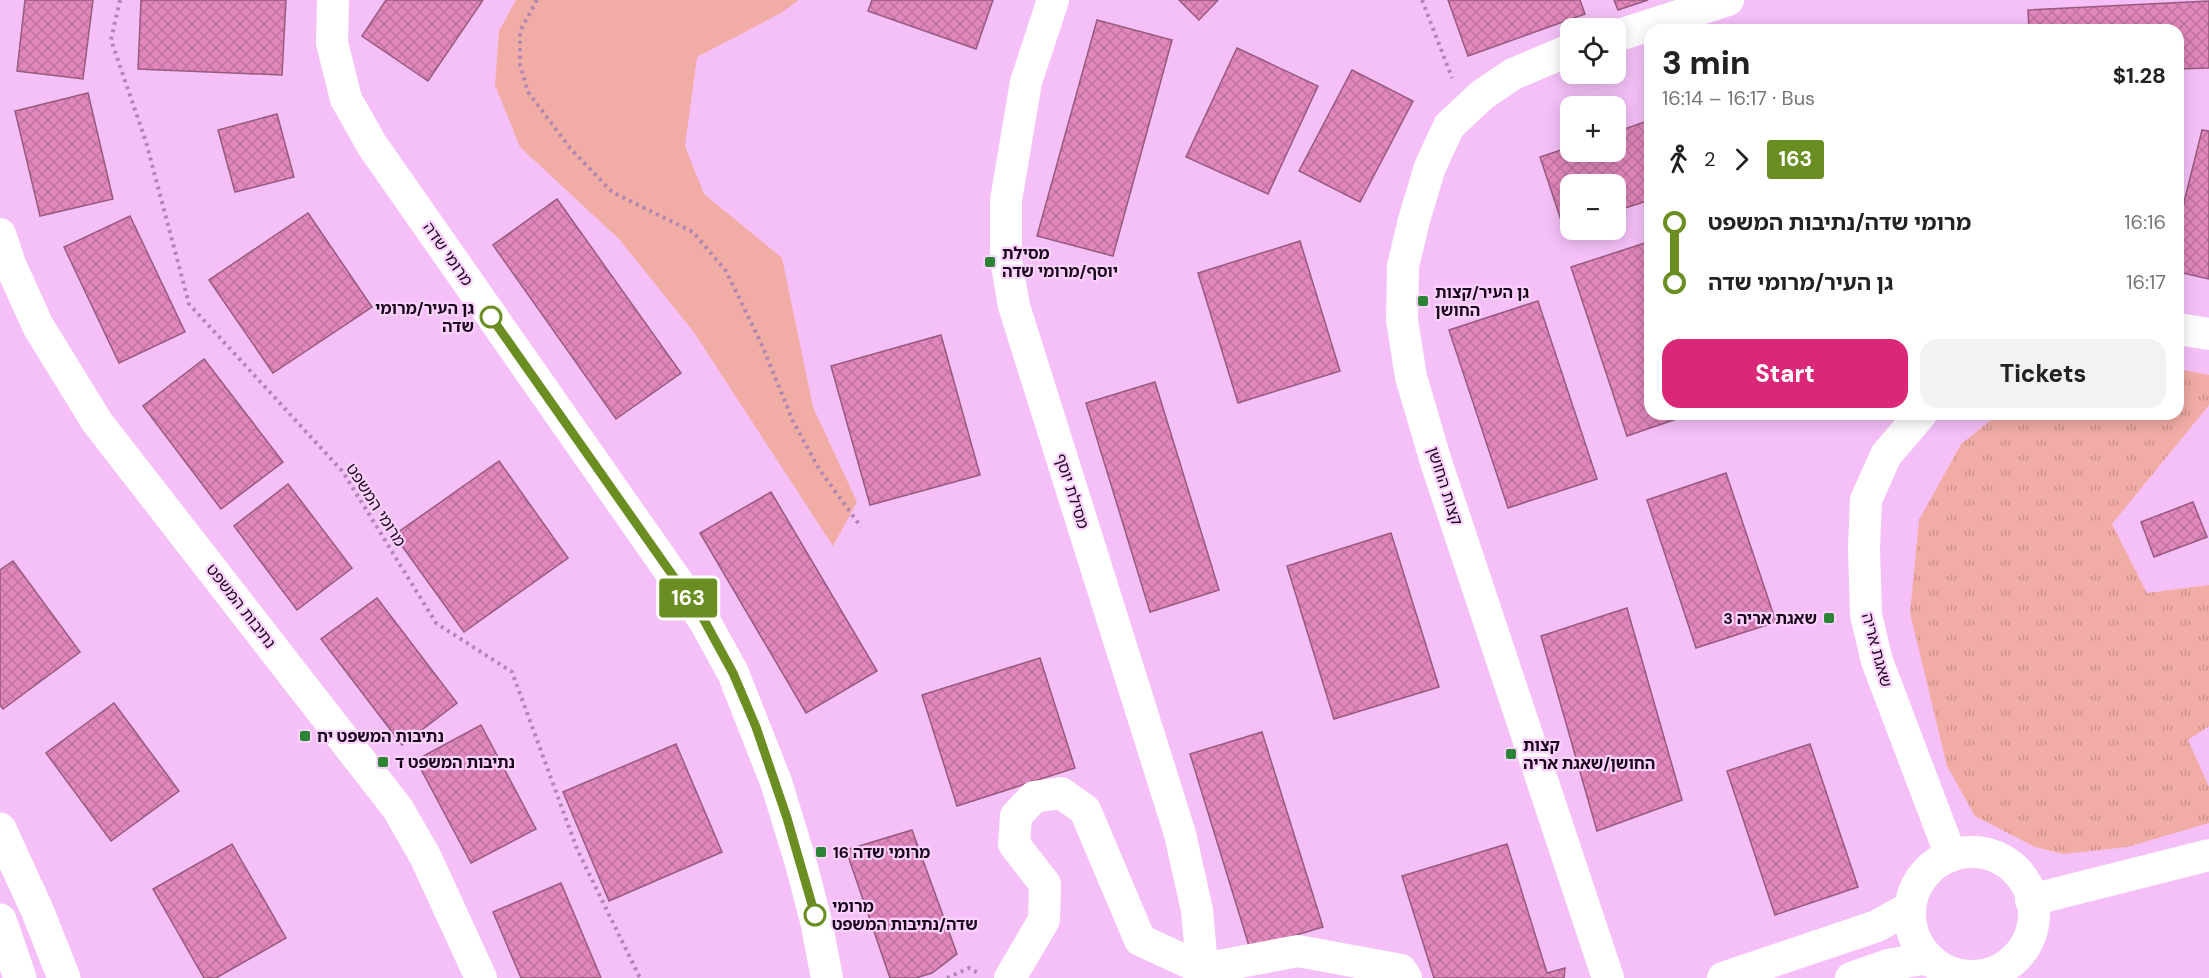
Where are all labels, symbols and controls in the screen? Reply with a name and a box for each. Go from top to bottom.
map controls [1560,18,1626,240]
button: locate [1560,18,1626,84]
text: 3 min [1662,41,1750,84]
text: $1.28 [2113,61,2166,90]
text: 16:14 – 16:17 · Bus [1662,85,1815,111]
button: + [1560,96,1626,162]
icon: walk [1662,143,1695,176]
icon: forward [1725,143,1758,176]
text: 163 [1779,145,1812,173]
text: 2 [1704,146,1716,172]
button: − [1560,174,1626,240]
text: מרומי שדה/נתיבות המשפט [1708,208,1971,237]
text: 16:16 [2124,209,2166,235]
street label: מרומי שדה [418,218,478,290]
place label: מסילת יוסף/מרומי שדה [1002,243,1118,282]
marker: מסילת יוסף/מרומי שדה [983,255,997,269]
text: גן העיר/מרומי שדה [1708,268,1893,297]
text: 16:17 [2126,269,2166,295]
place label: גן העיר/קצות החושן [1435,282,1529,321]
marker: גן העיר/קצות החושן [1416,294,1430,308]
place label: גן העיר/מרומי שדה [375,298,474,337]
marker: גן העיר/מרומי שדה [480,306,502,328]
button: Start [1662,339,1908,408]
button: Tickets [1920,339,2166,408]
street label: קצות החושן [1422,444,1468,528]
street label: מסילת יוסף [1050,451,1094,531]
street label: מרומי המשפט [341,459,411,551]
street label: נתיבות המשפט [201,560,281,652]
line badge: 163 [654,578,722,618]
text: 163 [671,584,705,612]
place label: שאגת אריה 3 [1723,608,1817,629]
marker: שאגת אריה 3 [1822,611,1836,625]
street label: שאגת אריה [1857,611,1897,689]
place label: נתיבות המשפט יח [317,726,444,747]
marker: נתיבות המשפט יח [298,729,312,743]
place label: קצות החושן/שאגת אריה [1523,735,1655,774]
marker: קצות החושן/שאגת אריה [1504,747,1518,761]
place label: נתיבות המשפט ד [395,752,515,773]
marker: נתיבות המשפט ד [376,755,390,769]
place label: מרומי שדה 16 [833,842,930,863]
marker: מרומי שדה 16 [814,845,828,859]
place label: מרומי שדה/נתיבות המשפט [832,896,978,935]
marker: מרומי שדה/נתיבות המשפט [804,904,826,926]

